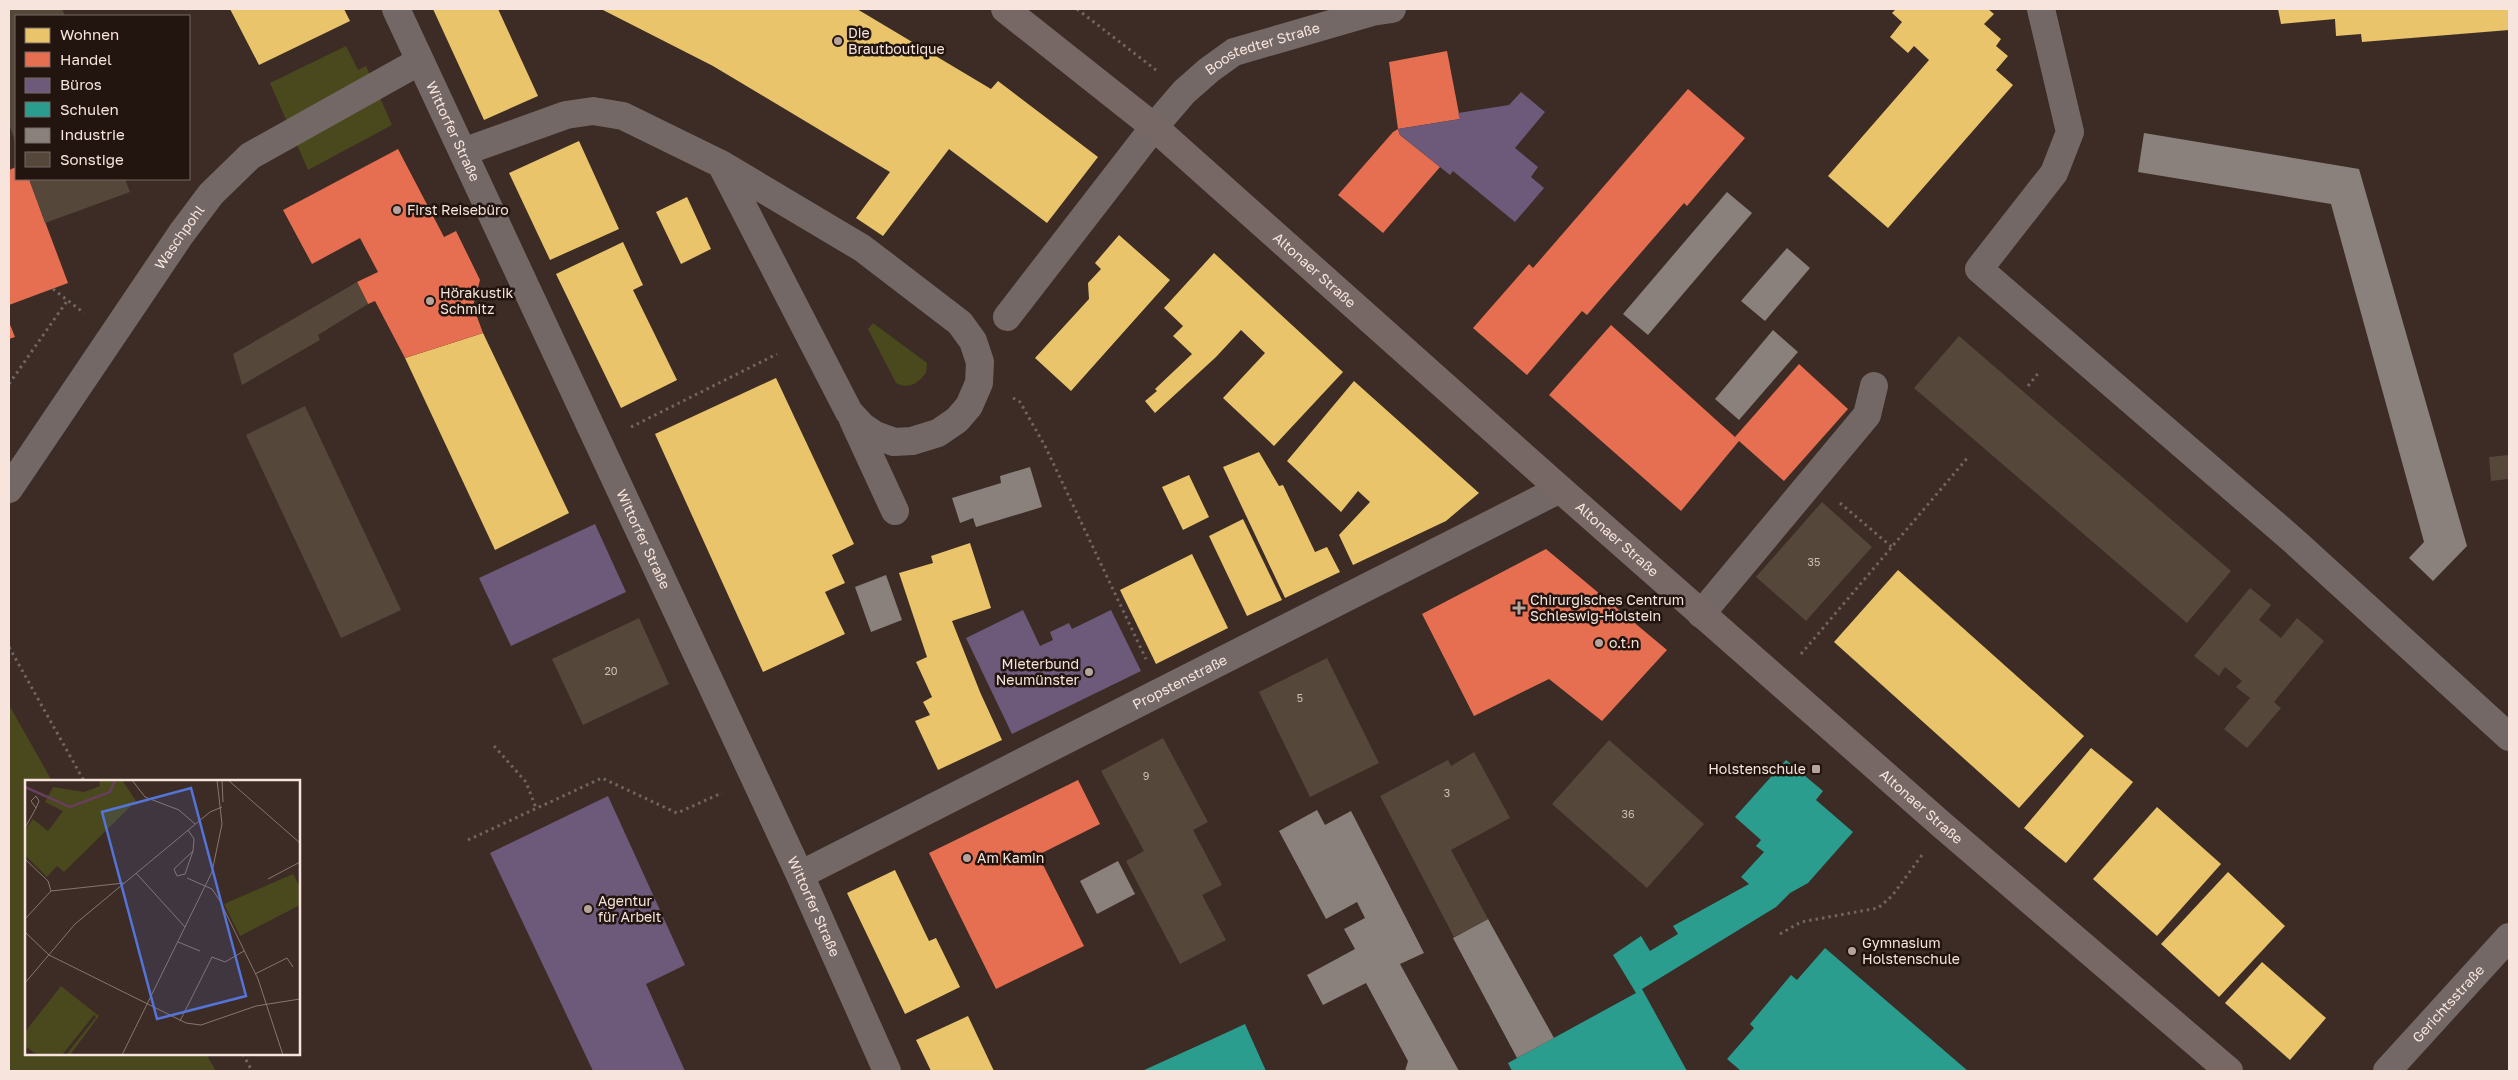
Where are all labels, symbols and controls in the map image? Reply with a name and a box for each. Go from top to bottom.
legend [15,15,190,180]
street label: Boostedter Straße [1201,19,1322,78]
place label: Die Brautboutique [848,24,945,57]
text: Wohnen [60,25,119,43]
marker: Die Brautboutique [832,35,844,47]
text: Handel [60,50,112,68]
text: Büros [60,75,102,93]
street label: Wittorfer Straße [423,78,484,184]
text: Schulen [60,100,119,118]
text: Industrie [60,125,125,143]
text: Sonstige [60,150,124,168]
place label: First Reisebüro [407,201,509,218]
street label: Waschpohl [151,202,208,272]
marker: First Reisebüro [391,204,403,216]
street label: Altonaer Straße [1270,228,1360,311]
place label: Hörakustik Schmitz [440,284,513,317]
marker: Hörakustik Schmitz [424,295,436,307]
street label: Wittorfer Straße [613,486,674,592]
street label: Altonaer Straße [1572,498,1662,580]
house number: 35 [1808,555,1820,568]
place label: Chirurgisches Centrum Schleswig-Holstein [1530,591,1684,624]
marker: Chirurgisches Centrum Schleswig-Holstein [1512,601,1526,615]
place label: o.t.n [1609,634,1639,651]
marker: o.t.n [1593,637,1605,649]
street label: Propstenstraße [1129,651,1230,713]
place label: Mieterbund Neumünster [996,655,1080,688]
house number: 20 [604,664,618,677]
marker: Mieterbund Neumünster [1083,666,1095,678]
house number: 5 [1297,691,1303,704]
place label: Holstenschule [1708,760,1806,777]
marker: Holstenschule [1810,763,1822,775]
street label: Altonaer Straße [1877,765,1967,847]
house number: 9 [1143,769,1149,782]
inset map [25,780,300,1055]
house number: 3 [1444,786,1450,799]
house number: 36 [1621,807,1635,820]
place label: Am Kamin [977,849,1044,866]
marker: Am Kamin [961,852,973,864]
street label: Wittorfer Straße [784,853,844,959]
place label: Agentur für Arbeit [598,892,661,925]
marker: Agentur für Arbeit [582,903,594,915]
place label: Gymnasium Holstenschule [1862,934,1960,967]
marker: Gymnasium Holstenschule [1846,945,1858,957]
street label: Gerichtsstraße [2408,961,2487,1046]

